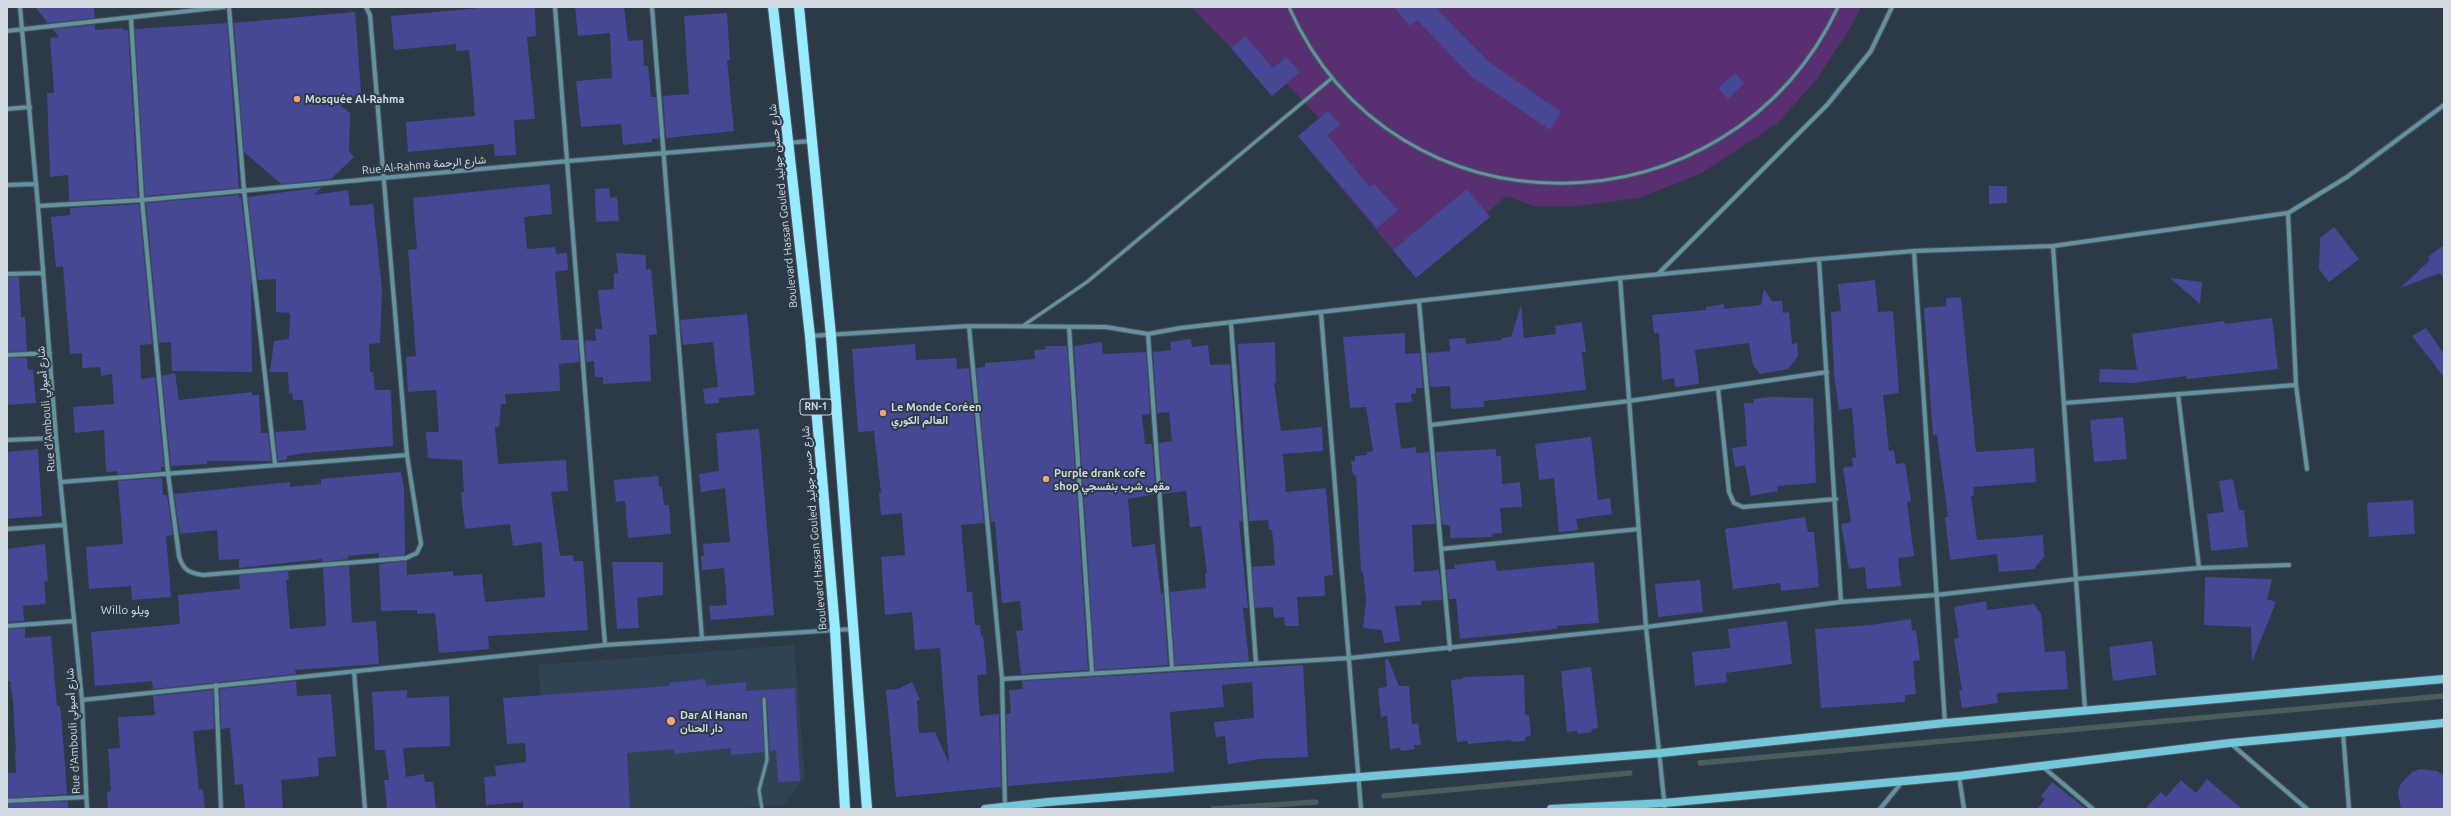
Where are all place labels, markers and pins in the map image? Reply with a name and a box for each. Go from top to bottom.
place label: Mosquée Al-Rahma [305,92,404,106]
marker: Mosquée Al-Rahma [292,94,302,104]
place label: Le Monde Coréen العالم الكوري [891,400,981,426]
marker: Le Monde Coréen العالم الكوري [878,408,888,418]
place label: Purple drank cofe shop مقهى شرب بنفسجي [1054,466,1170,492]
marker: Purple drank cofe shop مقهى شرب بنفسجي [1041,474,1051,484]
place label: Dar Al Hanan دار الحنان [680,708,748,734]
marker: Dar Al Hanan دار الحنان [665,715,677,727]

